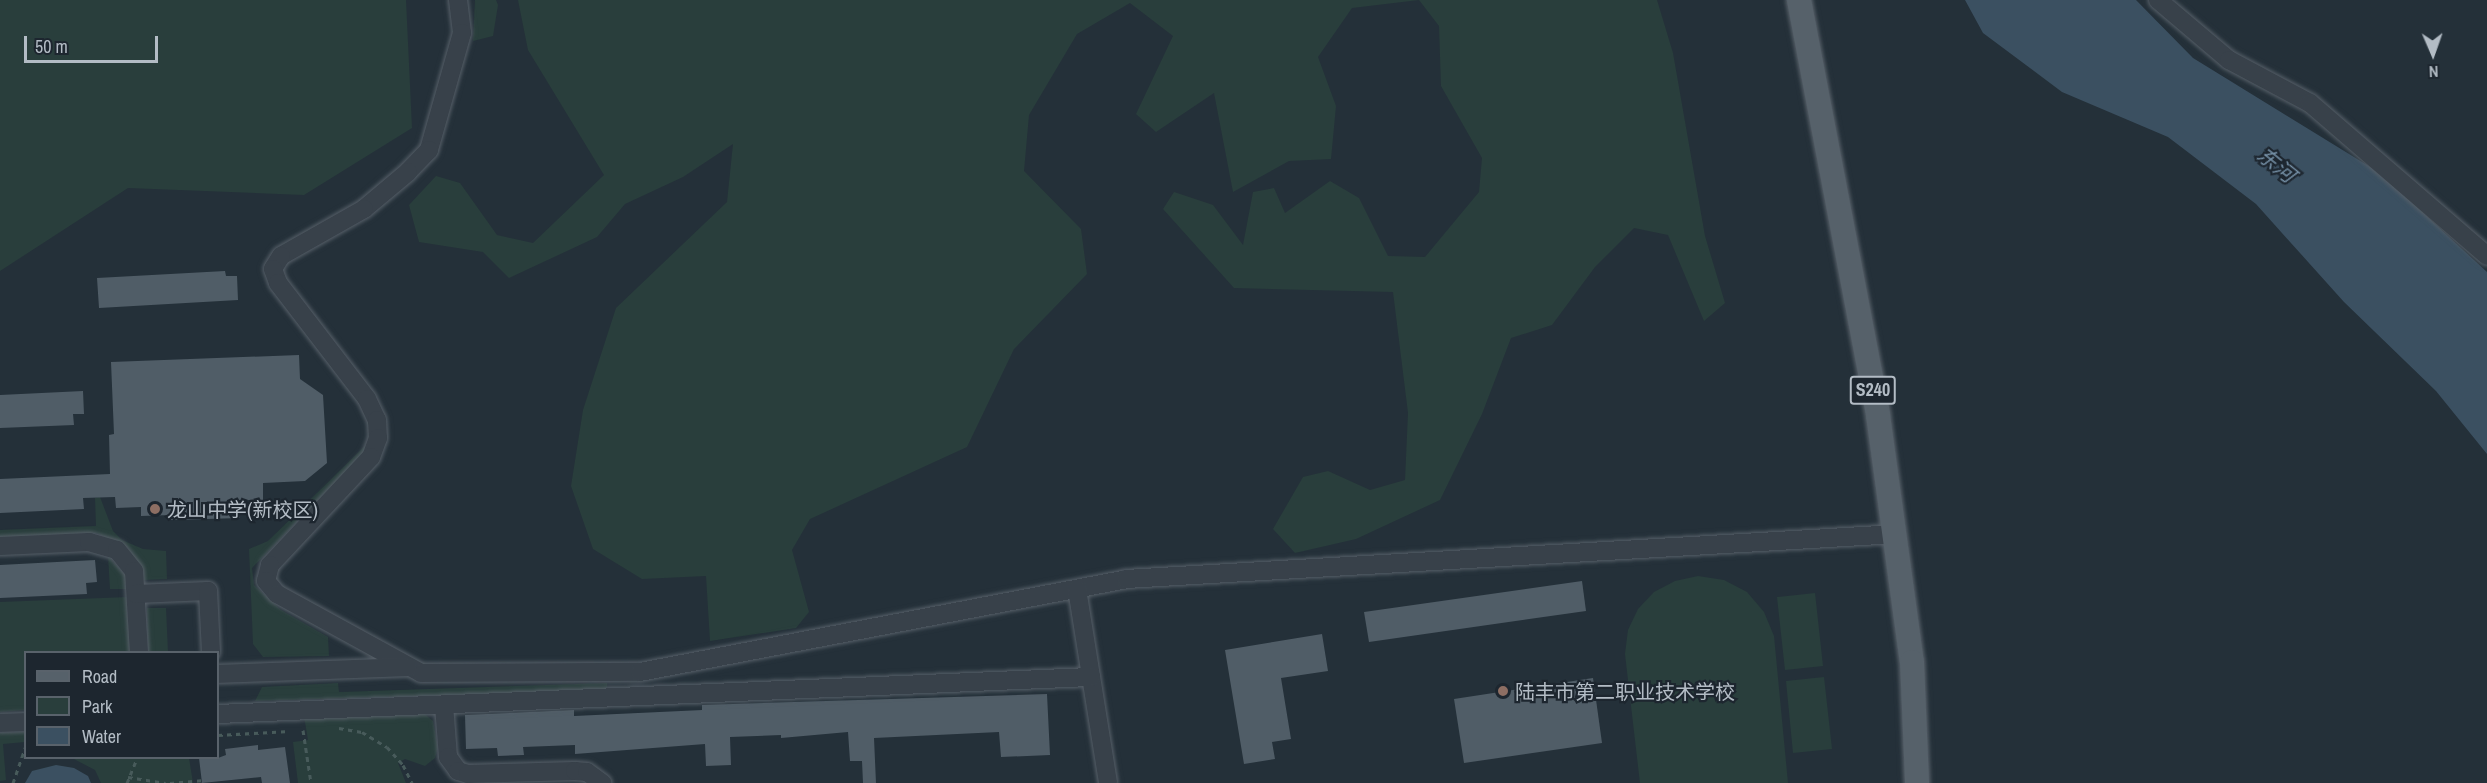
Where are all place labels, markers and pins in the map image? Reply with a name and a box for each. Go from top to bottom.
place label: 龙山中学(新校区) [167,497,318,521]
marker: 龙山中学(新校区) [148,502,162,516]
place label: 陆丰市第二职业技术学校 [1515,679,1735,703]
marker: 陆丰市第二职业技术学校 [1496,684,1510,698]

